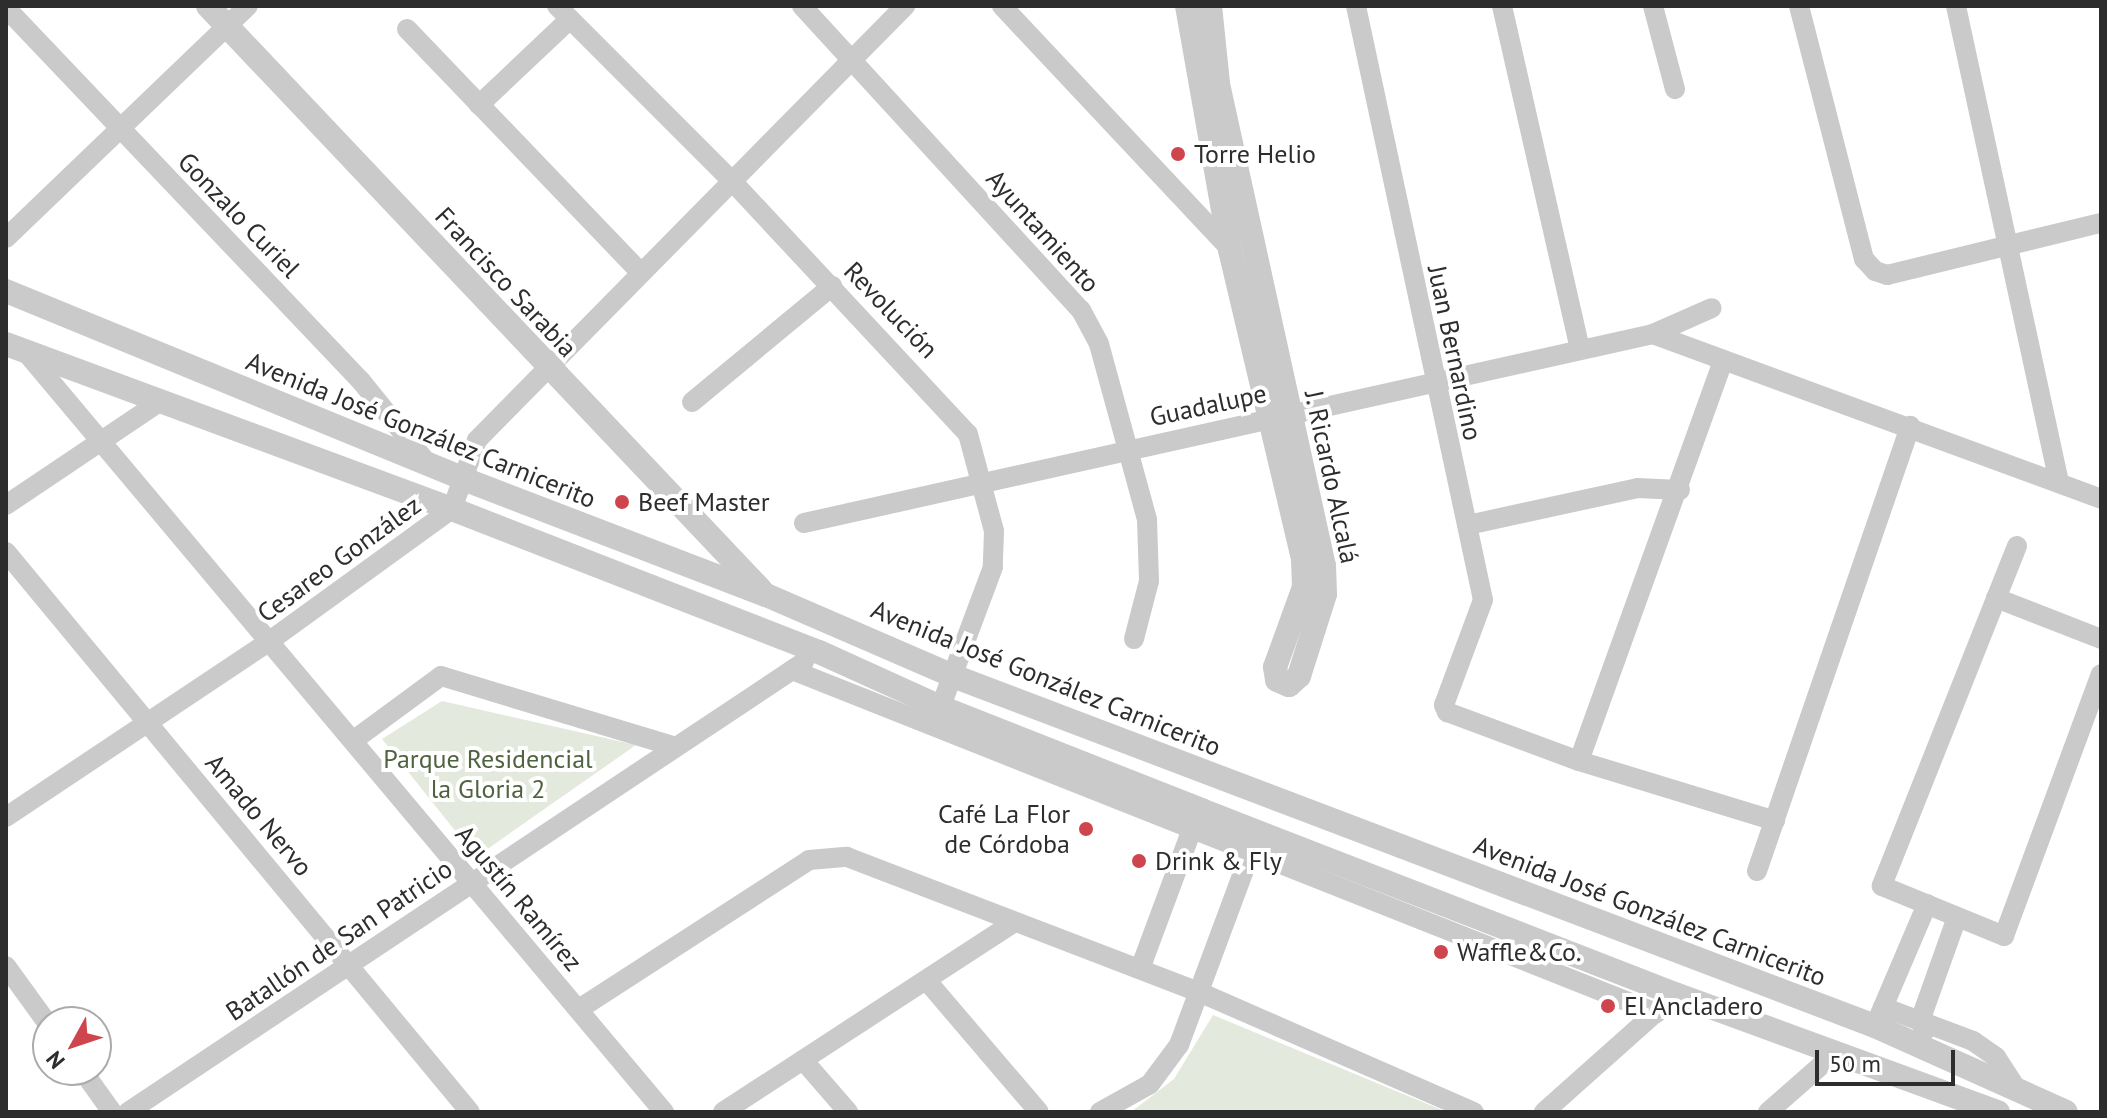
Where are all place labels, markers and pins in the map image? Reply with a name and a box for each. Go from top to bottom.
place label: Torre Helio [1194,138,1316,170]
marker: Torre Helio [1169,145,1187,163]
place label: Beef Master [638,486,770,518]
marker: Beef Master [613,493,631,511]
place label: Café La Flor de Córdoba [938,798,1070,860]
marker: Café La Flor de Córdoba [1077,820,1095,838]
place label: Drink & Fly [1155,845,1283,877]
marker: Drink & Fly [1130,852,1148,870]
place label: Waffle&Co. [1457,936,1581,968]
marker: Waffle&Co. [1432,943,1450,961]
place label: El Ancladero [1624,990,1764,1022]
marker: El Ancladero [1599,997,1617,1015]

